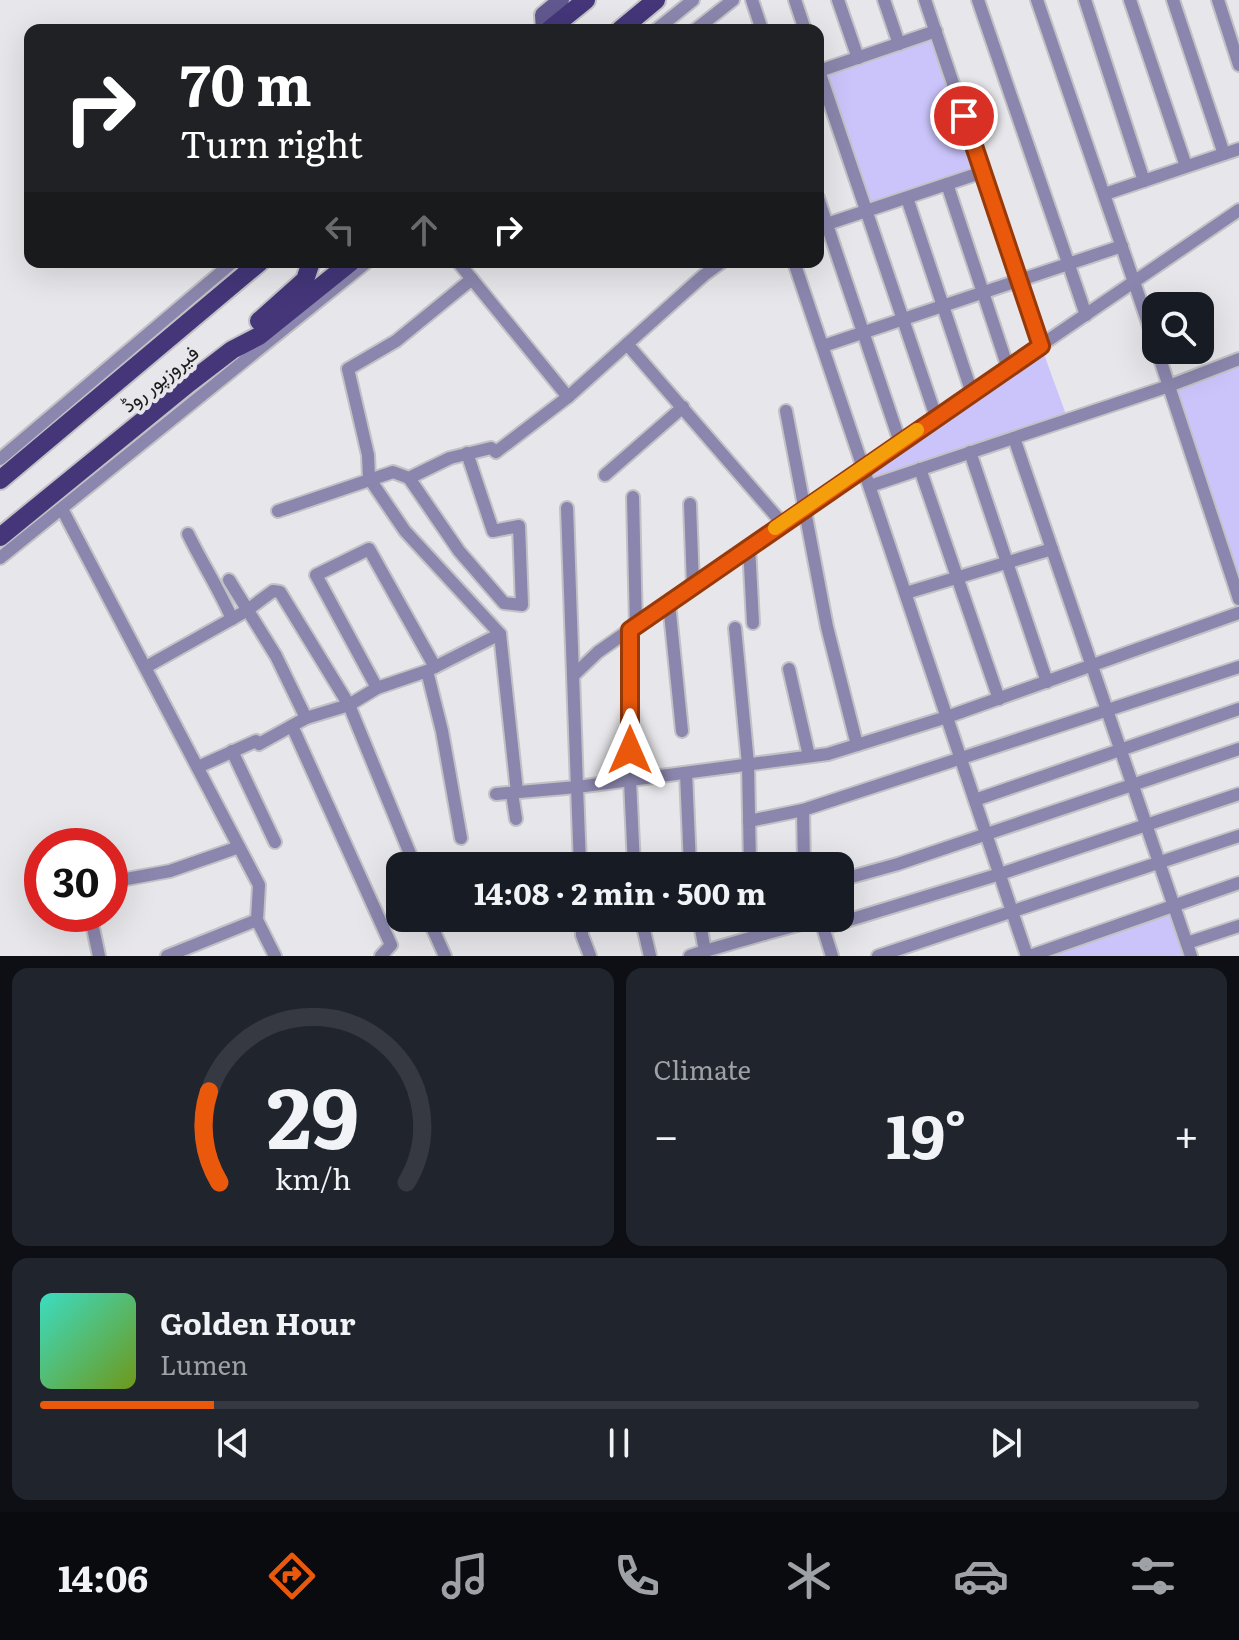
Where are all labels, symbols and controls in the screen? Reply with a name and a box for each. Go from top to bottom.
text: 70 m [180,40,312,123]
icon: right [48,56,152,160]
pin [930,82,998,150]
icon: arrive [942,94,986,138]
text: Turn right [180,116,363,169]
icon: left [318,208,362,252]
icon: ahead [402,208,446,252]
icon: right [486,208,530,252]
map controls [1142,292,1214,364]
button: search [1142,292,1214,364]
street label: فیروزپور روڈ [113,337,205,419]
position arrow [588,708,672,792]
speed limit sign: 30 [24,828,128,932]
text: 14:08 · 2 min · 500 m [474,870,766,914]
text: Climate [654,1049,751,1088]
text: 29 [266,1051,359,1175]
text: 19° [886,1088,967,1177]
text: − [654,1100,679,1166]
text: + [1173,1100,1199,1166]
text: km/h [275,1156,351,1199]
text: Golden Hour [160,1300,355,1344]
text: Lumen [160,1344,248,1383]
icon: previous [211,1421,255,1465]
icon: pause [597,1421,641,1465]
icon: next [984,1421,1028,1465]
icon: directions [264,1548,320,1604]
icon: music [437,1548,493,1604]
icon: phone [609,1548,665,1604]
icon: climate [781,1548,837,1604]
icon: car [953,1548,1009,1604]
icon: filters [1125,1548,1181,1604]
text: 14:06 [58,1550,148,1603]

